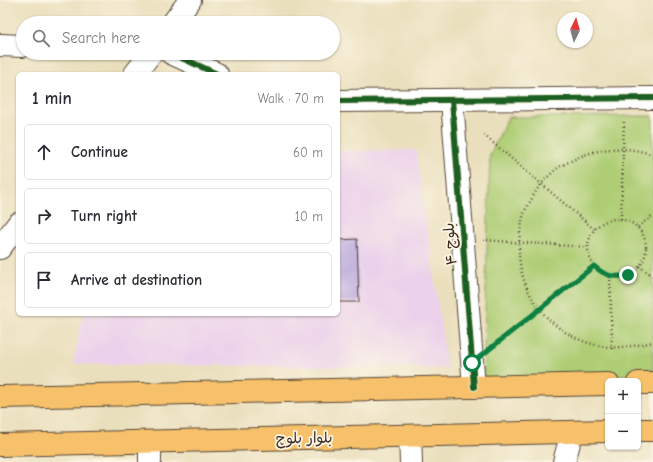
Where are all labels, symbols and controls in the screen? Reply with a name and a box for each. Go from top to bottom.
north arrow [557,12,593,48]
search box [16,16,340,60]
icon: search [30,27,52,49]
text: Search here [62,29,140,47]
text: 1 min [32,89,72,108]
text: Walk · 70 m [258,91,324,106]
icon: ahead [33,141,55,163]
text: Continue [71,143,128,161]
text: 60 m [293,145,323,160]
icon: right [33,205,55,227]
text: Turn right [71,207,137,225]
text: 10 m [295,209,323,224]
street label: بلوچ ۴ [440,222,461,266]
route end [619,266,637,284]
icon: arrive [33,269,55,291]
text: Arrive at destination [71,271,202,289]
route start [463,354,481,372]
map controls [605,378,641,450]
button: + [605,378,641,414]
button: − [605,414,641,450]
street label: بلوار بلوچ [275,429,333,448]

